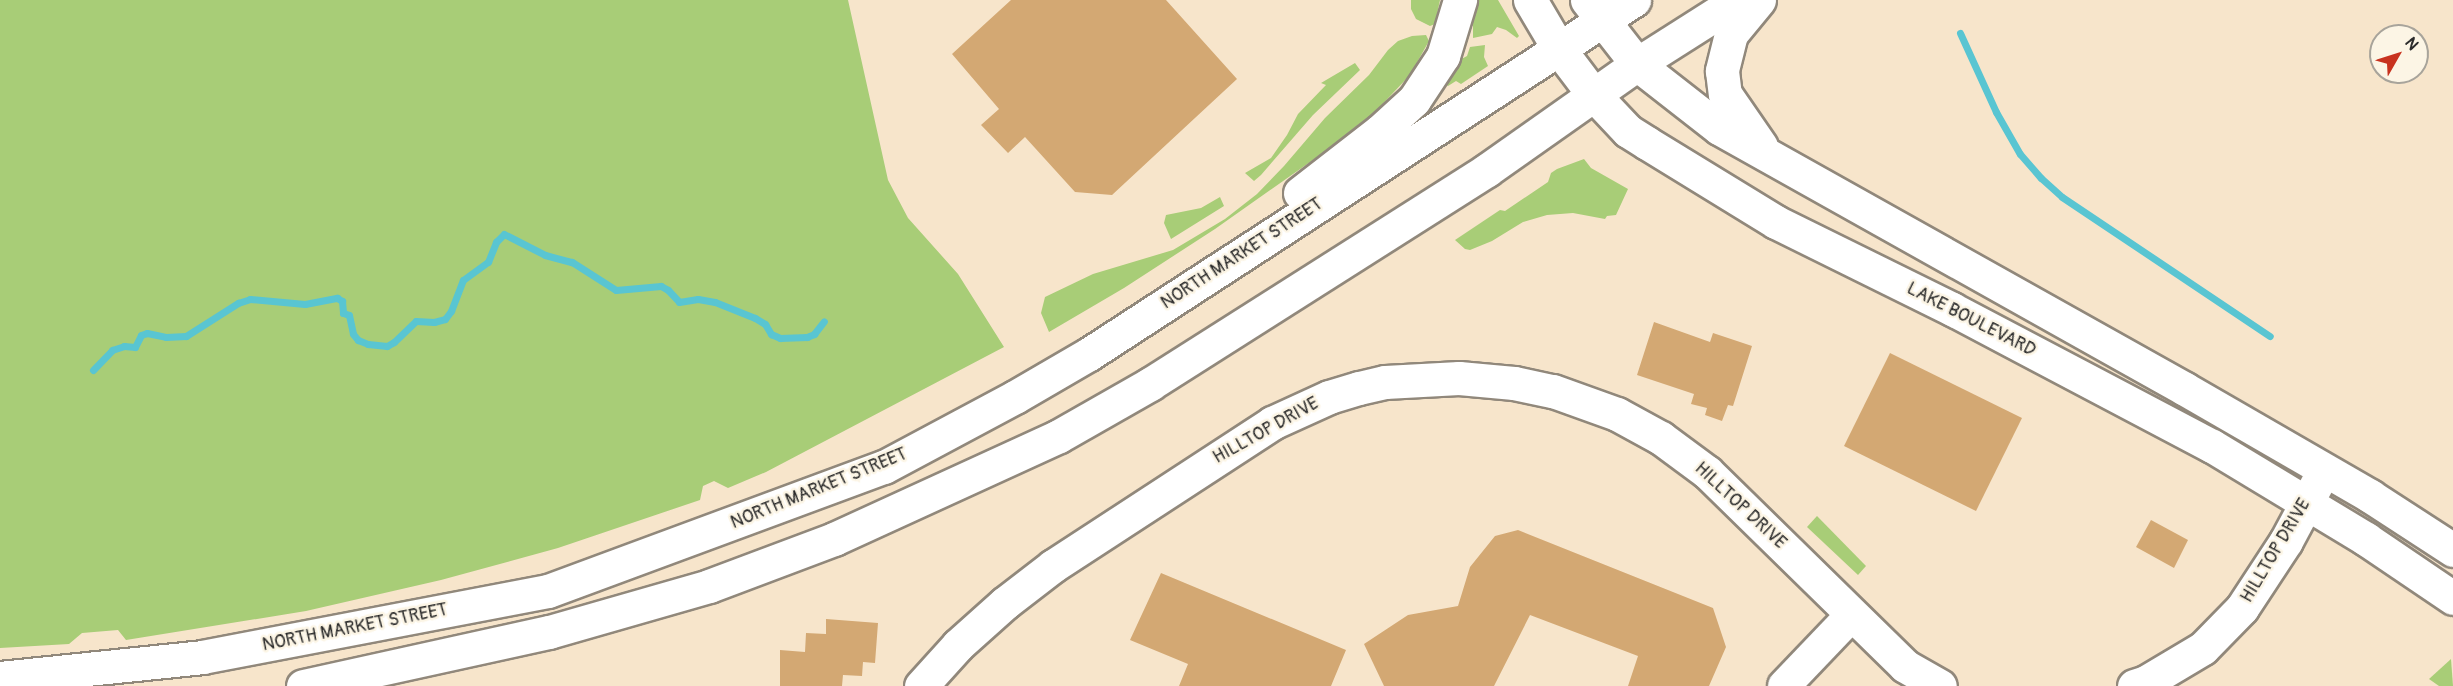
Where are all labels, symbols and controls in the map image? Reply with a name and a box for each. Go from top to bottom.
north arrow [2369,24,2429,84]
text: N [2400,33,2423,54]
street label: NORTH MARKET STREET [1157,194,1327,314]
street label: LAKE BOULEVARD [1903,278,2039,362]
street label: HILLTOP DRIVE [1209,393,1323,469]
street label: NORTH MARKET STREET [728,444,910,534]
street label: HILLTOP DRIVE [1690,458,1790,554]
street label: HILLTOP DRIVE [2236,495,2316,607]
street label: NORTH MARKET STREET [261,599,449,657]

